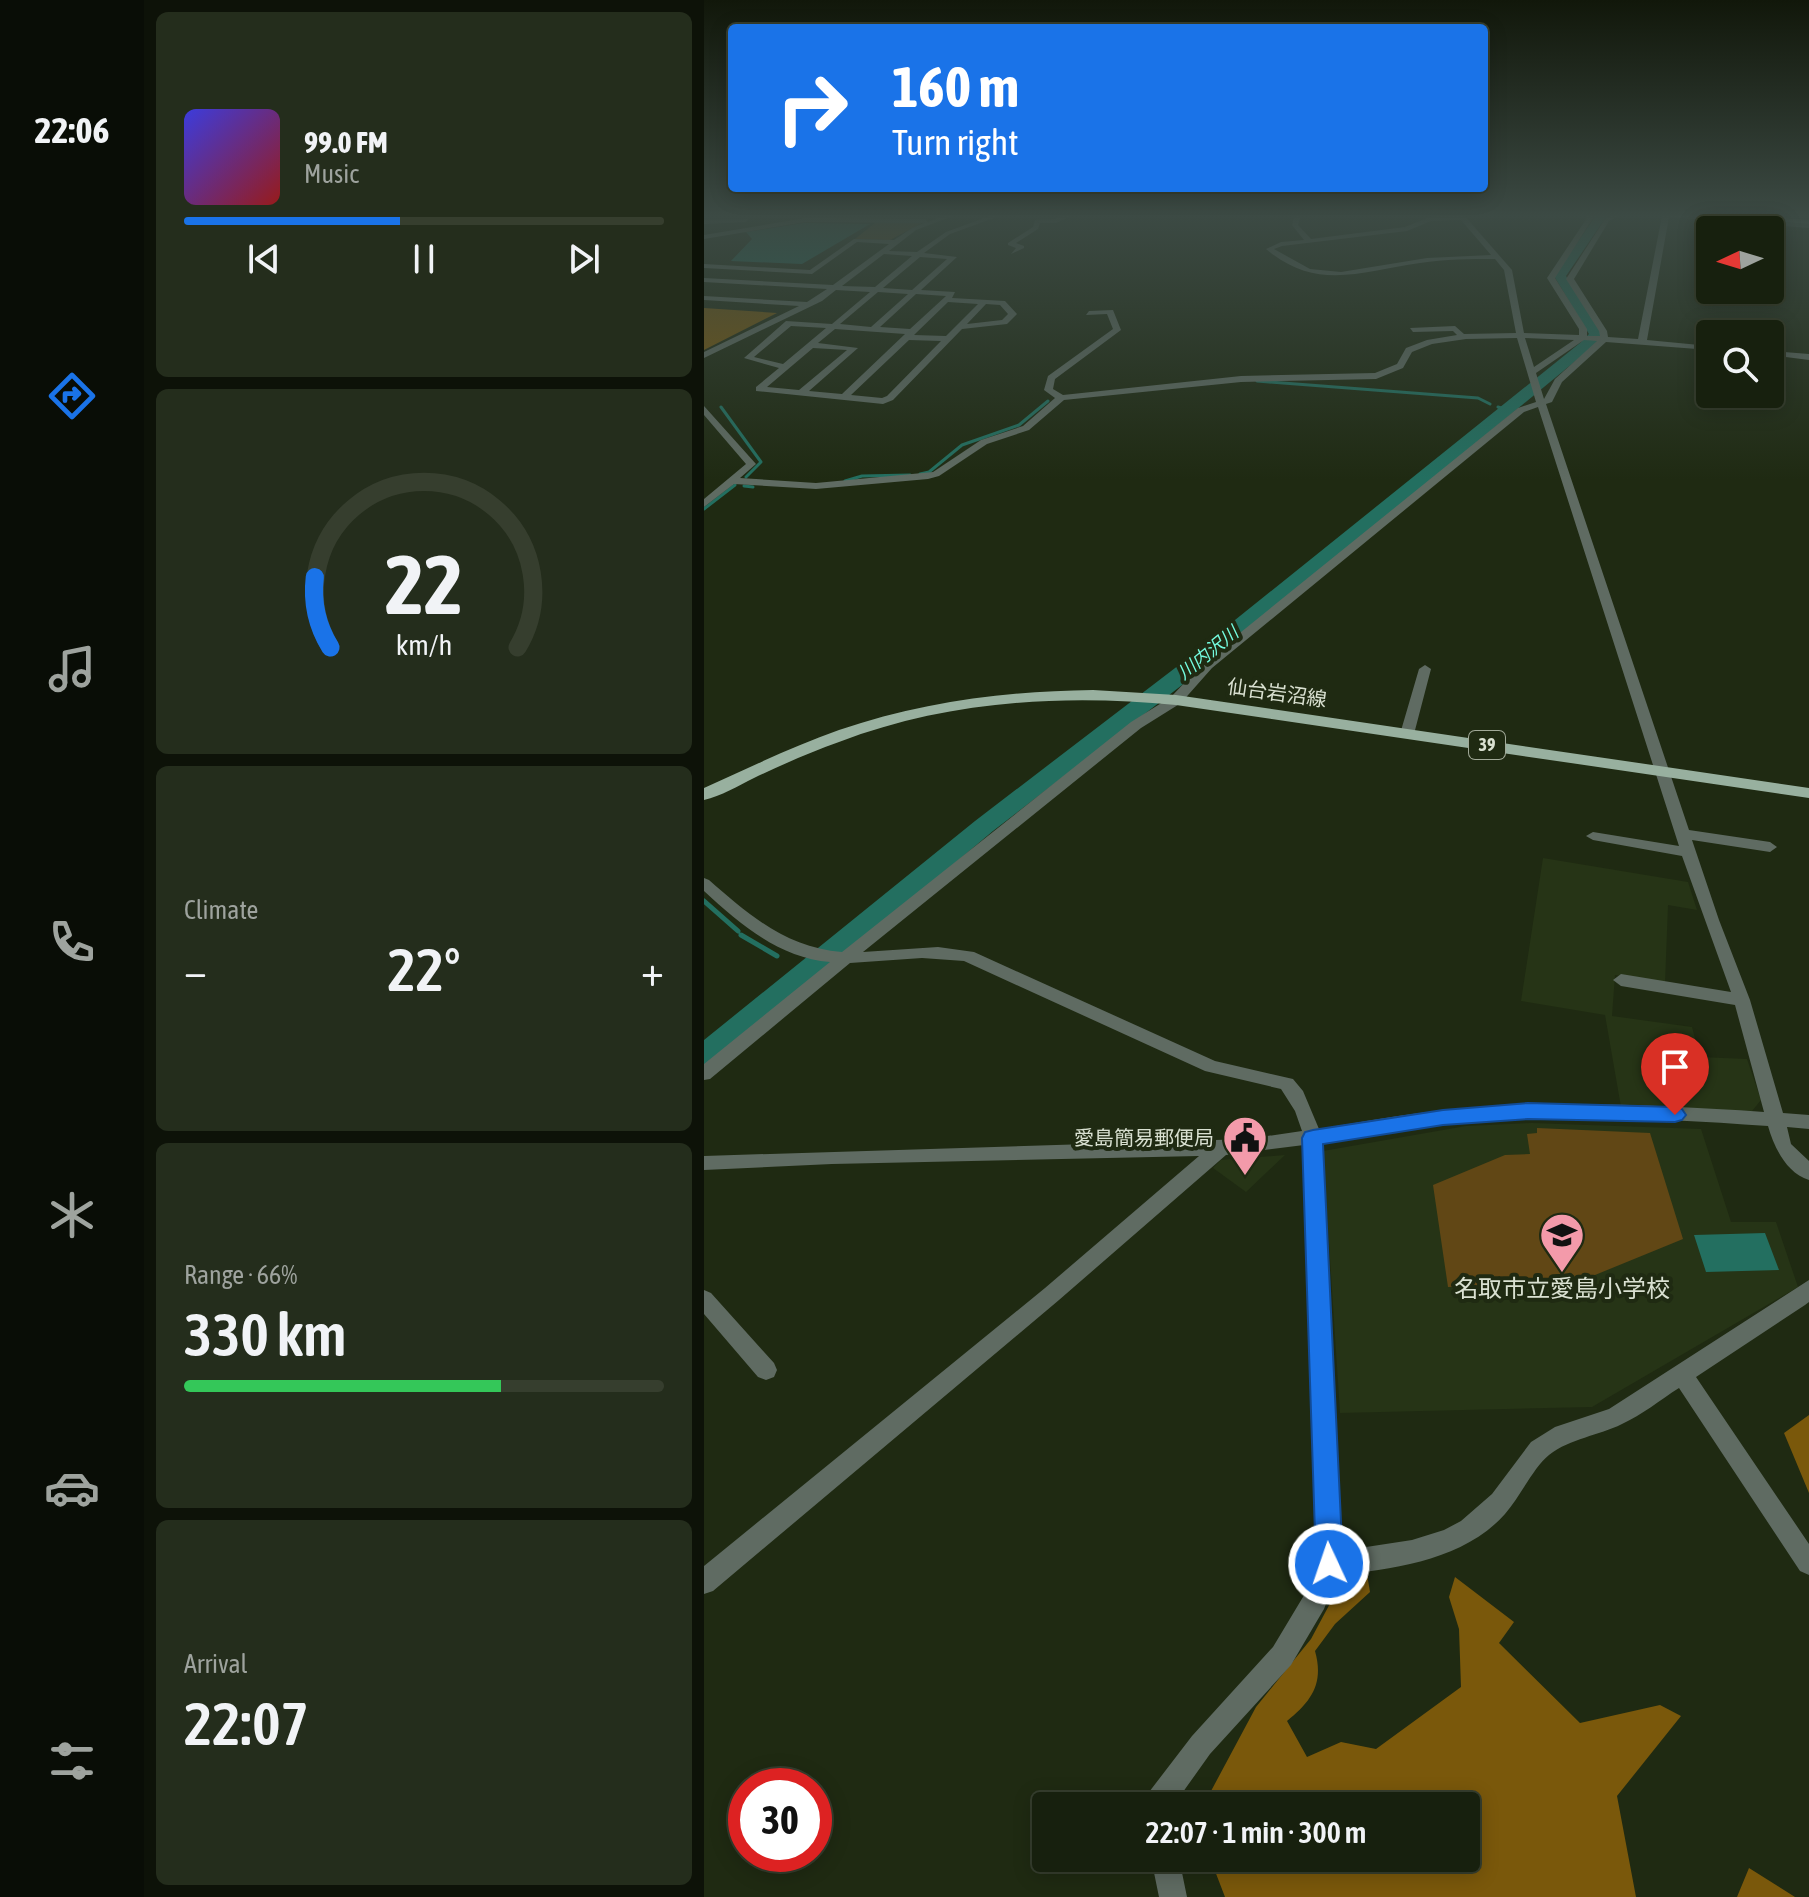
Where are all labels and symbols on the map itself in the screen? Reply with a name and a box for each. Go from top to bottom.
north arrow [1696,216,1784,304]
water label: 川内沢川 [1173,621,1244,683]
street label: 仙台岩沼線 [1226,674,1328,711]
road number: 39 [1469,731,1505,759]
pin [1641,1033,1709,1115]
public building icon: 愛島簡易郵便局 [1221,1114,1269,1177]
place label: 愛島簡易郵便局 [1074,1126,1214,1149]
school or university icon: 名取市立愛島小学校 [1538,1211,1586,1274]
place label: 名取市立愛島小学校 [1454,1275,1670,1302]
position arrow [1287,1522,1371,1606]
speed limit sign: 30 [728,1768,832,1872]

